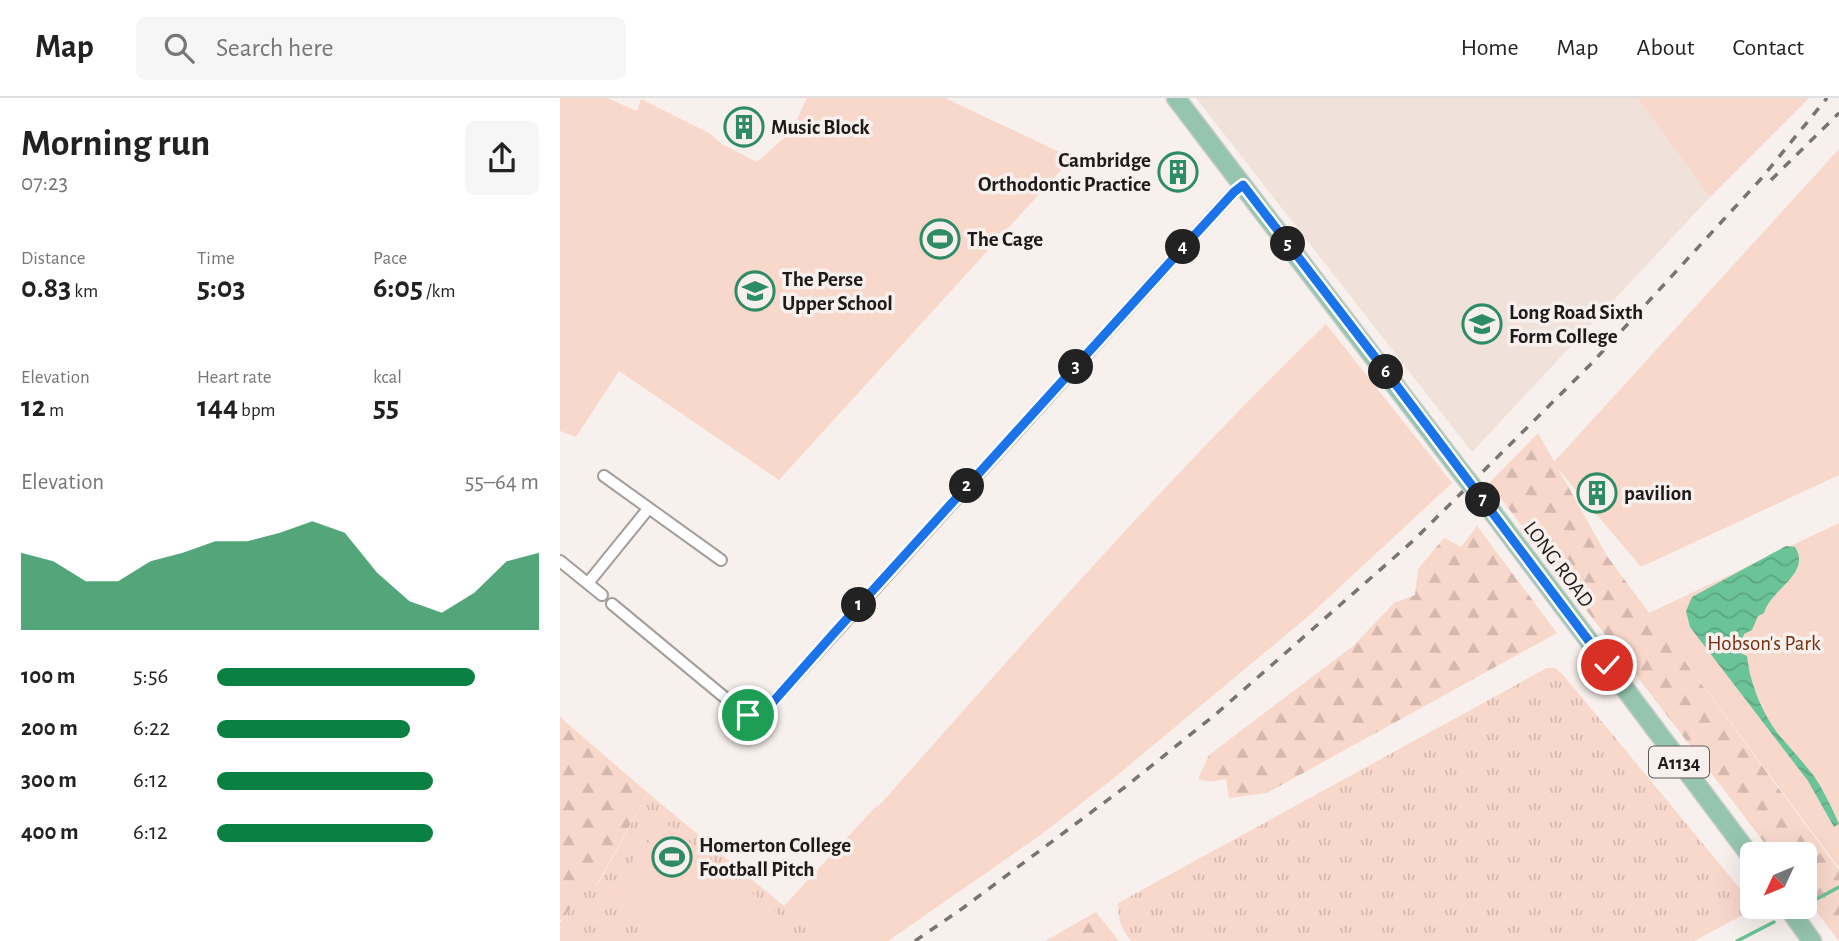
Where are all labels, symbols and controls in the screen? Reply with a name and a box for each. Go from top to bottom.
search box [136,17,626,80]
icon: search [160,29,198,67]
text: Map [35,31,94,64]
text: Search here [216,35,334,61]
text: Home [1461,36,1519,60]
text: Map [1557,36,1599,60]
text: About [1637,36,1694,60]
text: Contact [1732,36,1804,60]
building icon: Music Block [723,106,765,148]
place label: Music Block [771,117,870,138]
button: share [465,121,539,195]
text: Morning run [21,125,210,163]
place label: Cambridge Orthodontic Practice [978,150,1151,195]
building icon: Cambridge Orthodontic Practice [1157,151,1199,193]
text: 07:23 [21,172,68,195]
sports icon: The Cage [919,218,961,260]
pin: 5 [1270,226,1306,262]
place label: The Cage [967,229,1043,250]
pin: 4 [1166,230,1200,264]
text: 5 [1283,234,1292,253]
text: 4 [1178,237,1187,256]
text: Distance [21,249,85,268]
text: Time [197,249,235,268]
text: Pace [373,249,407,268]
place label: The Perse Upper School [782,269,893,314]
school or university icon: The Perse Upper School [734,270,776,312]
text: 0.83 [21,273,71,303]
text: 5:03 [197,273,245,303]
text: 6:05 [373,273,423,303]
text: km [71,282,98,301]
text: /km [423,282,455,301]
place label: Long Road Sixth Form College [1509,302,1643,347]
school or university icon: Long Road Sixth Form College [1461,303,1503,345]
pin: 3 [1058,350,1094,384]
pin: 6 [1368,354,1404,390]
text: 3 [1071,357,1080,376]
text: 6 [1381,362,1390,381]
text: Elevation [21,368,90,387]
text: Heart rate [197,368,272,387]
text: kcal [373,368,402,387]
text: 12 [21,392,46,422]
text: 144 [197,392,238,422]
text: 55 [373,392,399,422]
text: m [46,401,64,420]
text: bpm [238,401,276,420]
pin: 2 [950,468,984,504]
text: Elevation [21,471,104,494]
text: 55–64 m [465,471,539,494]
building icon: pavilion [1576,472,1618,514]
text: 2 [962,476,971,495]
pin: 7 [1466,482,1500,518]
place label: pavilion [1624,483,1692,504]
text: 7 [1478,490,1487,509]
street label: LONG ROAD [1520,517,1598,611]
pin: 1 [842,588,876,622]
text: 1 [855,595,862,614]
park label: Hobson's Park [1707,633,1821,654]
pin [1577,635,1637,695]
icon: check [1588,646,1626,684]
text: 100 m [21,665,75,688]
text: 5:56 [133,665,168,688]
pin [718,685,778,745]
icon: arrive [729,696,767,734]
text: 200 m [21,717,78,740]
text: 6:22 [133,717,170,740]
road number: A1134 [1649,747,1709,778]
text: 300 m [21,769,77,792]
text: 6:12 [133,769,167,792]
text: 400 m [21,821,79,844]
text: 6:12 [133,821,167,844]
place label: Homerton College Football Pitch [699,835,851,880]
sports icon: Homerton College Football Pitch [651,836,693,878]
north arrow [1740,842,1816,919]
map controls [1740,842,1817,919]

